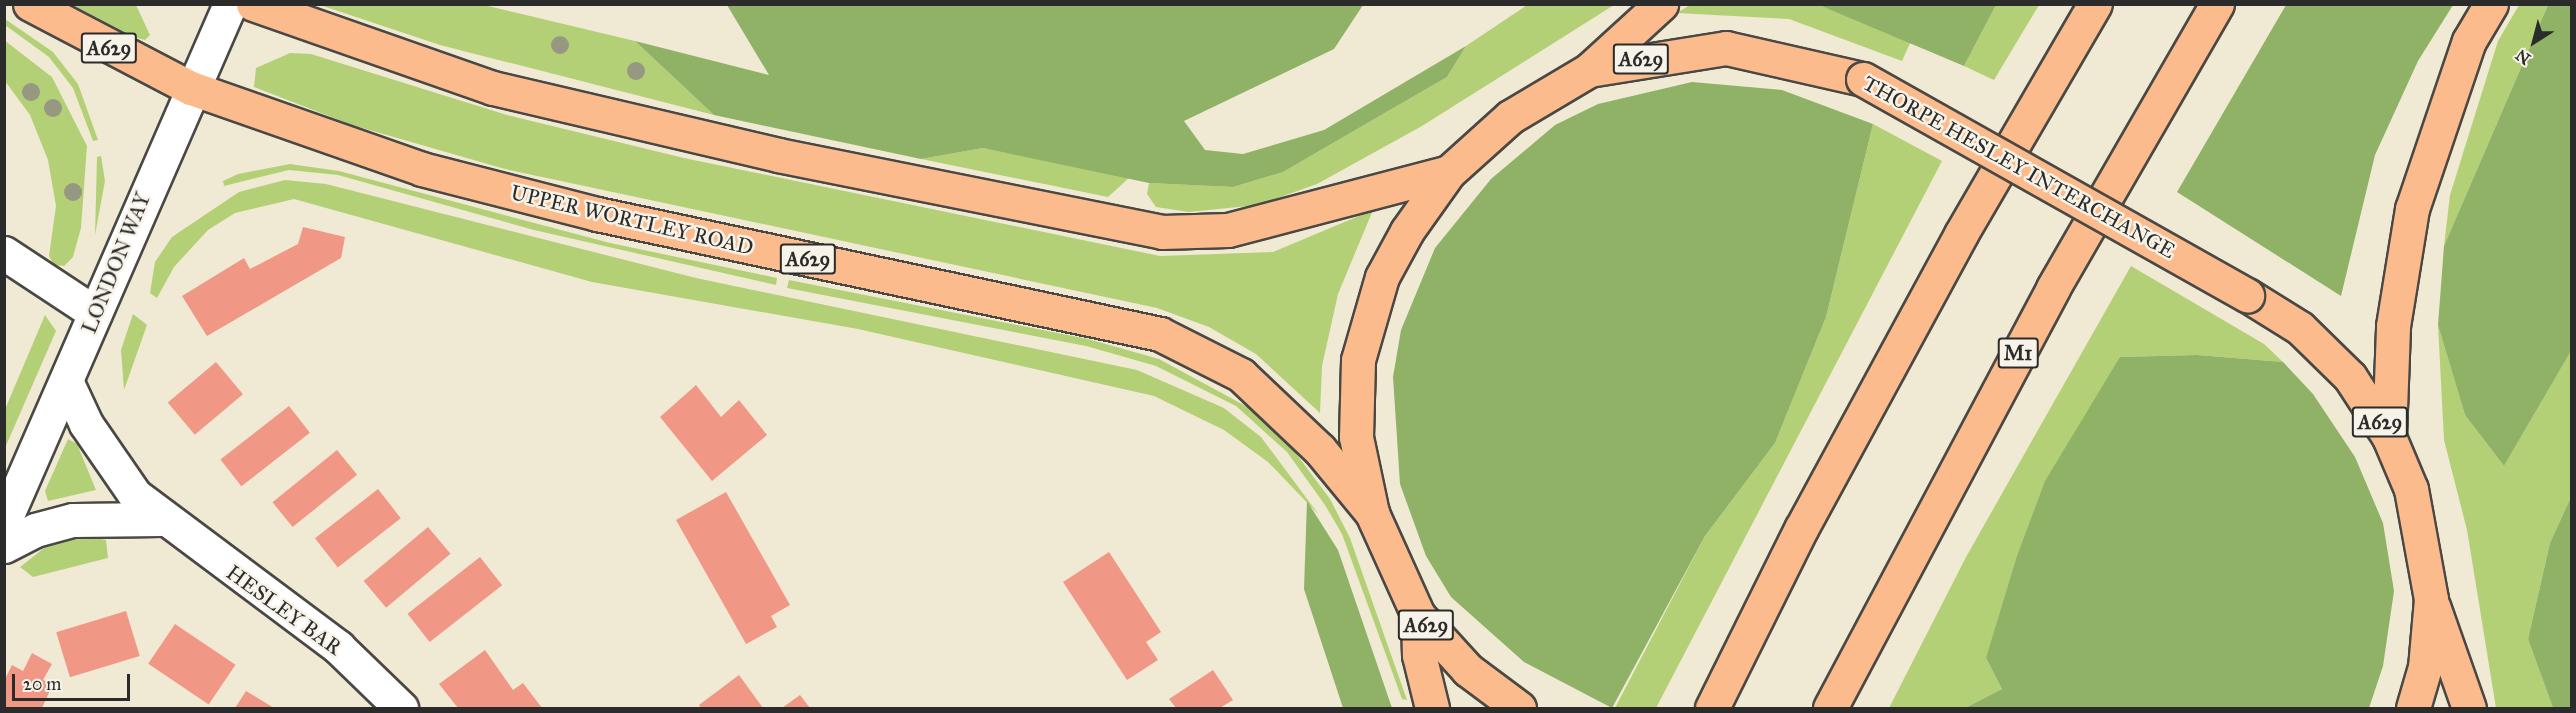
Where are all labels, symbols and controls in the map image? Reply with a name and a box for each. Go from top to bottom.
north arrow [2504,12,2564,72]
road number: A629 [80,31,138,65]
road number: A629 [1612,42,1670,76]
text: N [2512,45,2534,69]
street label: THORPE HESLEY INTERCHANGE [1858,70,2180,264]
street label: UPPER WORTLEY ROAD [508,180,756,260]
street label: LONDON WAY [76,189,156,337]
road number: A629 [780,242,836,276]
road number: M1 [1997,336,2039,370]
road number: A629 [2352,405,2408,439]
street label: HESLEY BAR [221,560,347,660]
road number: A629 [1398,608,1454,642]
scale bar [15,662,134,700]
text: 20 m [23,673,61,695]

